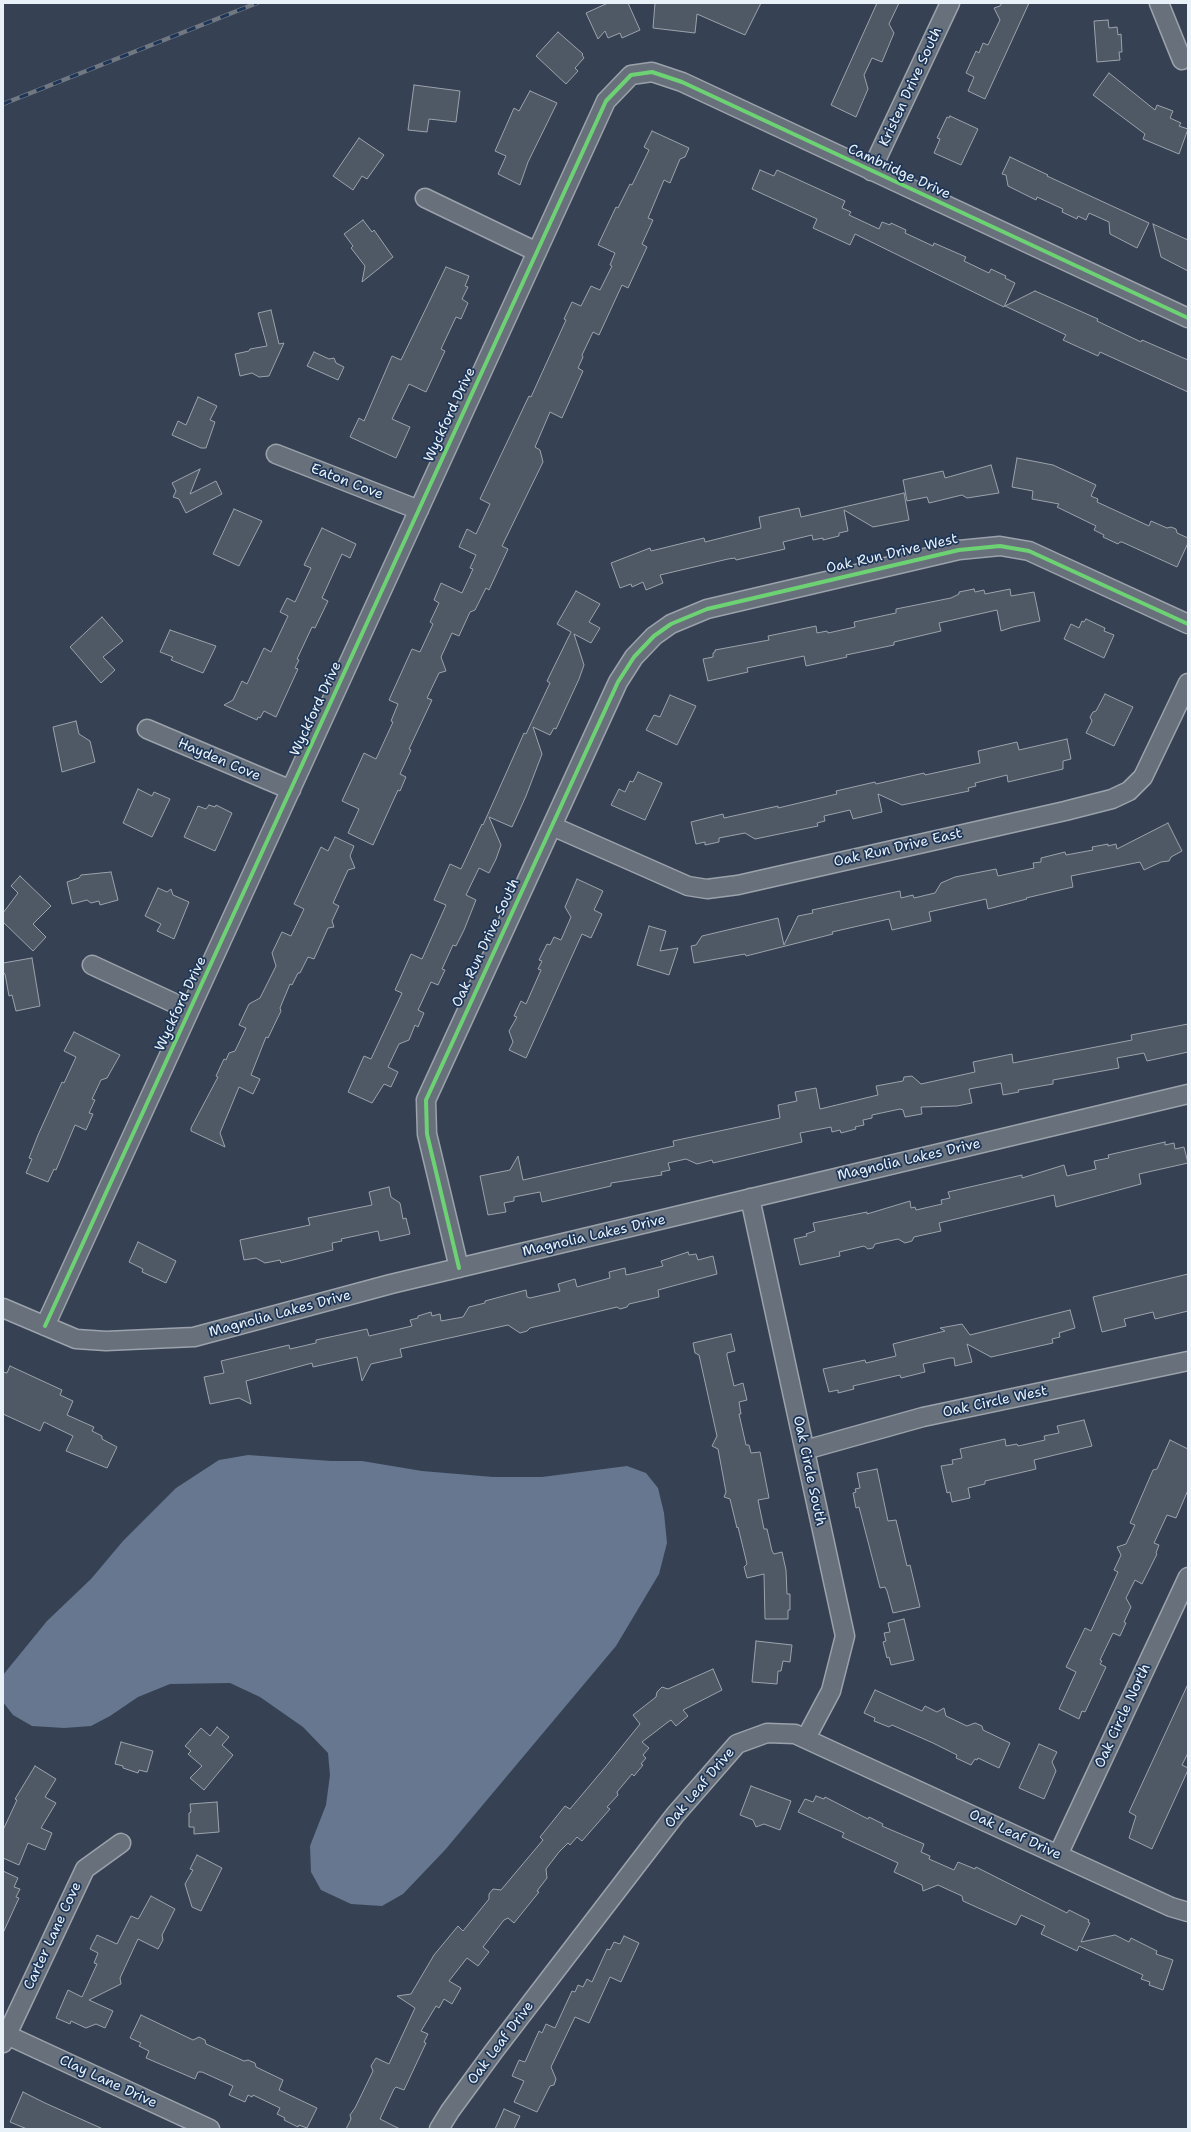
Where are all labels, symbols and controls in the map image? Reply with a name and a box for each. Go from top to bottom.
street label: Kristen Drive South [876,25,946,149]
street label: Cambridge Drive [845,141,953,203]
street label: Wyckford Drive [421,365,479,465]
street label: Eaton Cove [308,461,386,503]
street label: Oak Run Drive West [824,531,960,577]
street label: Wyckford Drive [287,659,345,759]
street label: Hayden Cove [175,735,263,785]
street label: Oak Run Drive East [832,825,964,871]
street label: Oak Run Drive South [449,876,523,1010]
street label: Wyckford Drive [152,954,210,1054]
street label: Magnolia Lakes Drive [836,1135,982,1185]
street label: Magnolia Lakes Drive [521,1211,667,1261]
street label: Magnolia Lakes Drive [207,1287,353,1341]
street label: Oak Circle West [941,1383,1049,1421]
street label: Oak Circle South [789,1415,829,1527]
street label: Oak Circle North [1092,1661,1154,1771]
street label: Oak Leaf Drive [662,1744,738,1832]
street label: Oak Leaf Drive [966,1806,1064,1864]
street label: Carter Lane Cove [21,1879,85,1993]
street label: Oak Leaf Drive [464,1998,538,2088]
street label: Clay Lane Drive [57,2052,159,2112]

